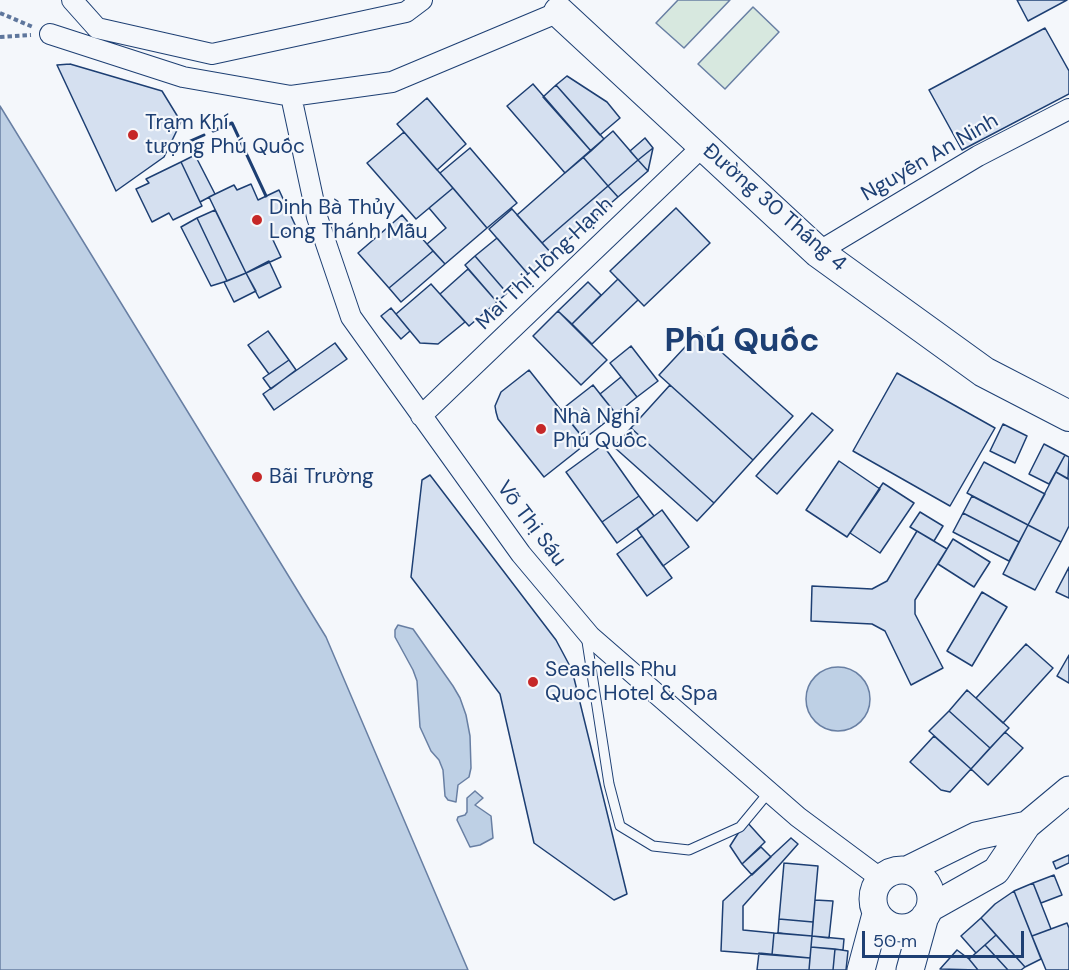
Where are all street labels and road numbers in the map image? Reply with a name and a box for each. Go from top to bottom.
street label: Nguyễn An Ninh [857,109,1003,207]
street label: Đường 30 Tháng 4 [697,139,851,277]
street label: Mai Thị Hồng Hạnh [471,192,619,336]
street label: Võ Thị Sáu [491,476,571,572]

